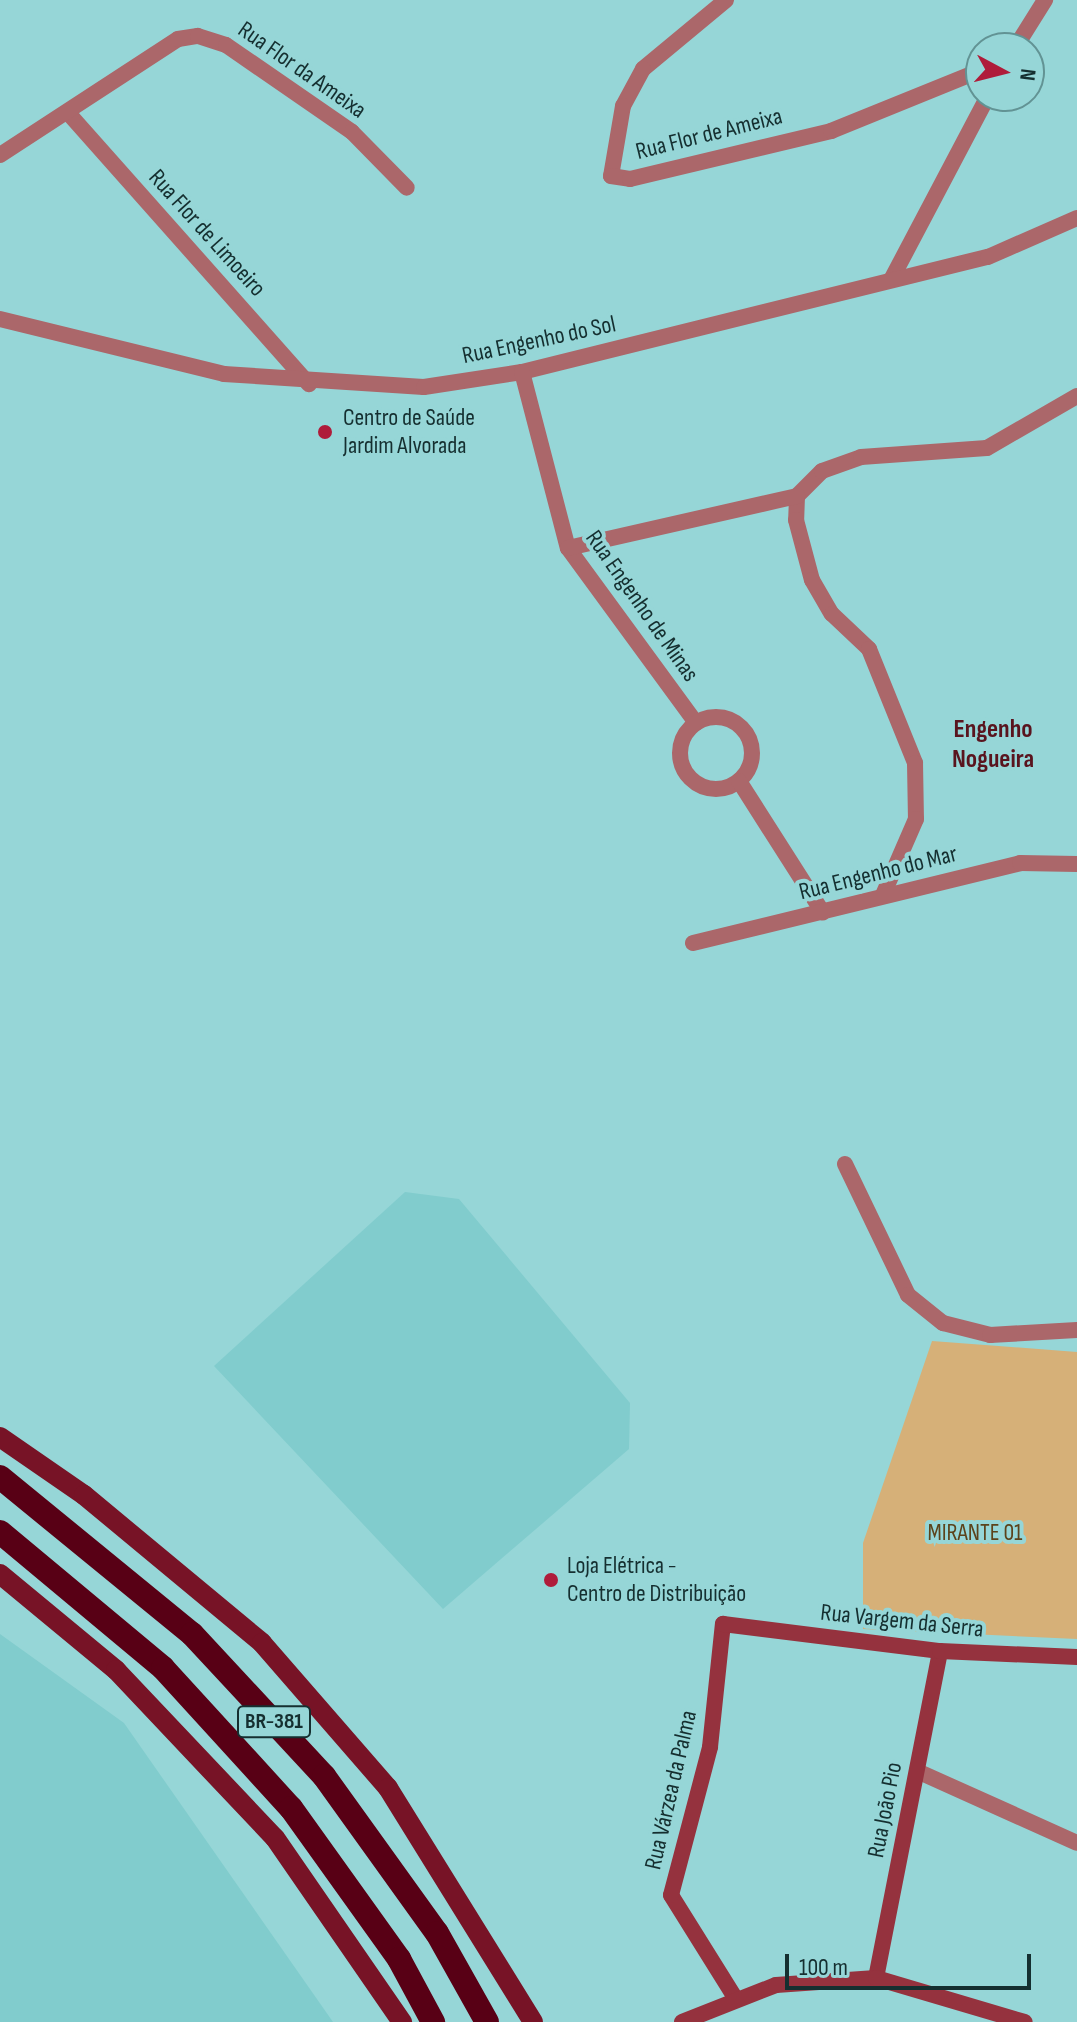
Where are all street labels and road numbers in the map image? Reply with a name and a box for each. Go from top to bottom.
street label: Rua Flor da Ameixa [232,15,372,125]
street label: Rua Flor de Ameixa [633,102,785,166]
street label: Rua Flor de Limoeiro [142,163,272,303]
street label: Rua Engenho do Sol [460,310,618,370]
street label: Rua Engenho de Minas [579,525,705,687]
street label: Rua Engenho do Mar [796,839,960,907]
street label: Rua Vargem da Serra [819,1598,985,1644]
road number: BR-381 [236,1704,312,1740]
street label: Rua Várzea da Palma [639,1708,703,1872]
street label: Rua João Pio [862,1760,908,1860]

